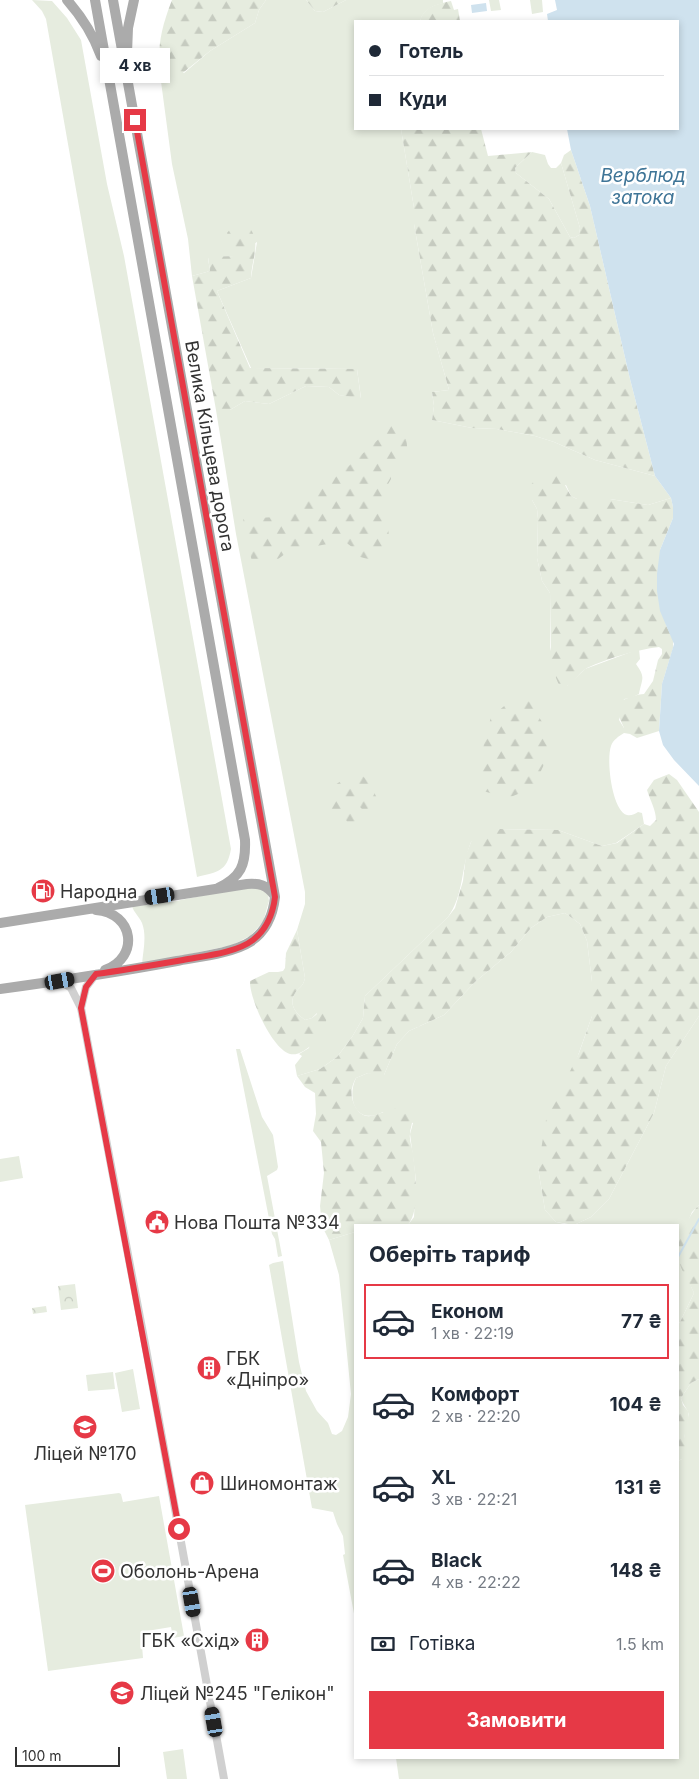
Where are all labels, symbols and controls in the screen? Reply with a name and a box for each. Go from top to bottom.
text: Готель [399,40,463,63]
callout: 4 хв [100,48,170,82]
text: 4 хв [118,55,152,75]
text: Куди [399,88,447,111]
route end [124,109,146,131]
water label: Верблюд затока [600,164,686,209]
street label: Велика Кільцева дорога [181,339,239,553]
fuel station icon: Народна [30,878,56,904]
place label: Народна [60,881,137,902]
car [144,886,175,906]
car [43,971,76,991]
public building icon: Нова Пошта №334 [144,1209,170,1235]
place label: Нова Пошта №334 [174,1212,340,1233]
text: Оберіть тариф [369,1241,530,1267]
icon: car [371,1299,416,1344]
text: Економ [431,1300,504,1323]
text: 77 ₴ [621,1310,662,1333]
text: 1 хв · 22:19 [431,1323,514,1343]
place label: ГБК «Дніпро» [226,1348,309,1390]
building icon: ГБК «Дніпро» [196,1355,222,1381]
icon: car [371,1382,416,1427]
text: Комфорт [431,1383,519,1406]
text: 104 ₴ [610,1393,662,1416]
text: 2 хв · 22:20 [431,1406,521,1426]
school or university icon: Ліцей №170 [72,1414,98,1440]
place label: Ліцей №170 [33,1443,137,1464]
icon: car [371,1465,416,1510]
text: XL [431,1466,456,1489]
shop icon: Шиномонтаж [189,1470,215,1496]
place label: Шиномонтаж [220,1473,338,1494]
text: 131 ₴ [615,1476,662,1499]
text: 3 хв · 22:21 [431,1489,517,1509]
route start [168,1518,190,1540]
icon: car [371,1548,416,1593]
text: Black [431,1549,482,1572]
sports icon: Оболонь-Арена [90,1558,116,1584]
text: 148 ₴ [610,1559,662,1582]
place label: Оболонь-Арена [120,1561,259,1582]
text: 4 хв · 22:22 [431,1572,521,1592]
car [182,1586,201,1618]
building icon: ГБК «Схід» [244,1627,270,1653]
place label: ГБК «Схід» [141,1630,240,1651]
icon: cash [369,1630,397,1658]
text: Готівка [409,1632,475,1655]
text: 1.5 km [616,1634,664,1654]
school or university icon: Ліцей №245 "Гелікон" [109,1680,135,1706]
place label: Ліцей №245 "Гелікон" [140,1683,335,1704]
button: Замовити [369,1691,664,1749]
car [204,1706,223,1738]
scale bar [15,1744,120,1767]
text: 100 m [22,1747,62,1764]

